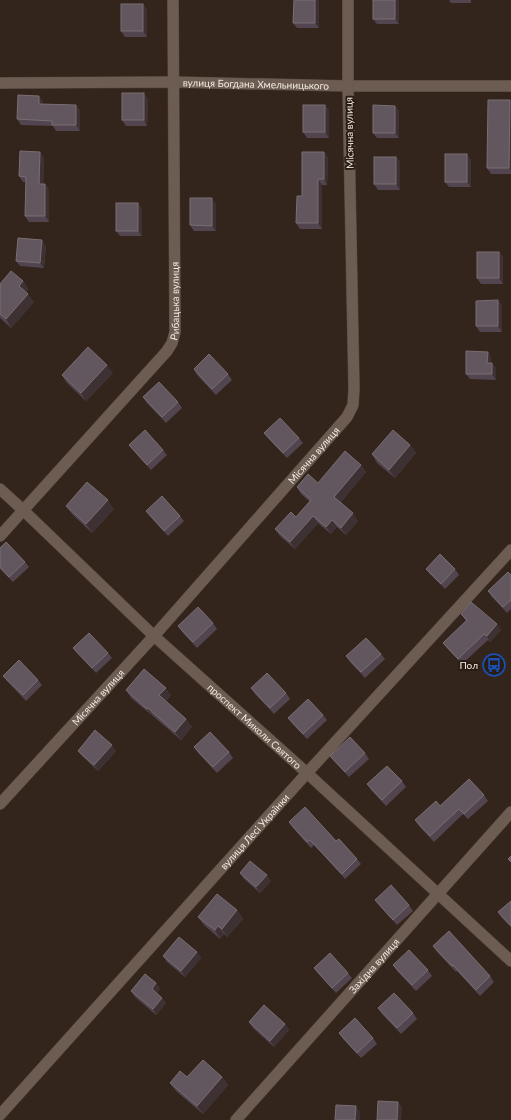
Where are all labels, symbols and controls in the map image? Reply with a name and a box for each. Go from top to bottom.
street label: вулиця Богдана Хмельницького [183,76,330,92]
street label: Місячна вулиця [342,97,356,169]
street label: Рибацька вулиця [167,262,181,341]
street label: Місячна вулиця [285,424,342,486]
bus stop icon: Пол [481,652,507,678]
place label: Пол [459,659,478,671]
street label: Місячна вулиця [69,667,127,728]
street label: проспект Миколи Святого [205,681,304,771]
street label: вулиця Лесі Українки [218,791,292,872]
street label: Західна вулиця [346,936,402,996]

